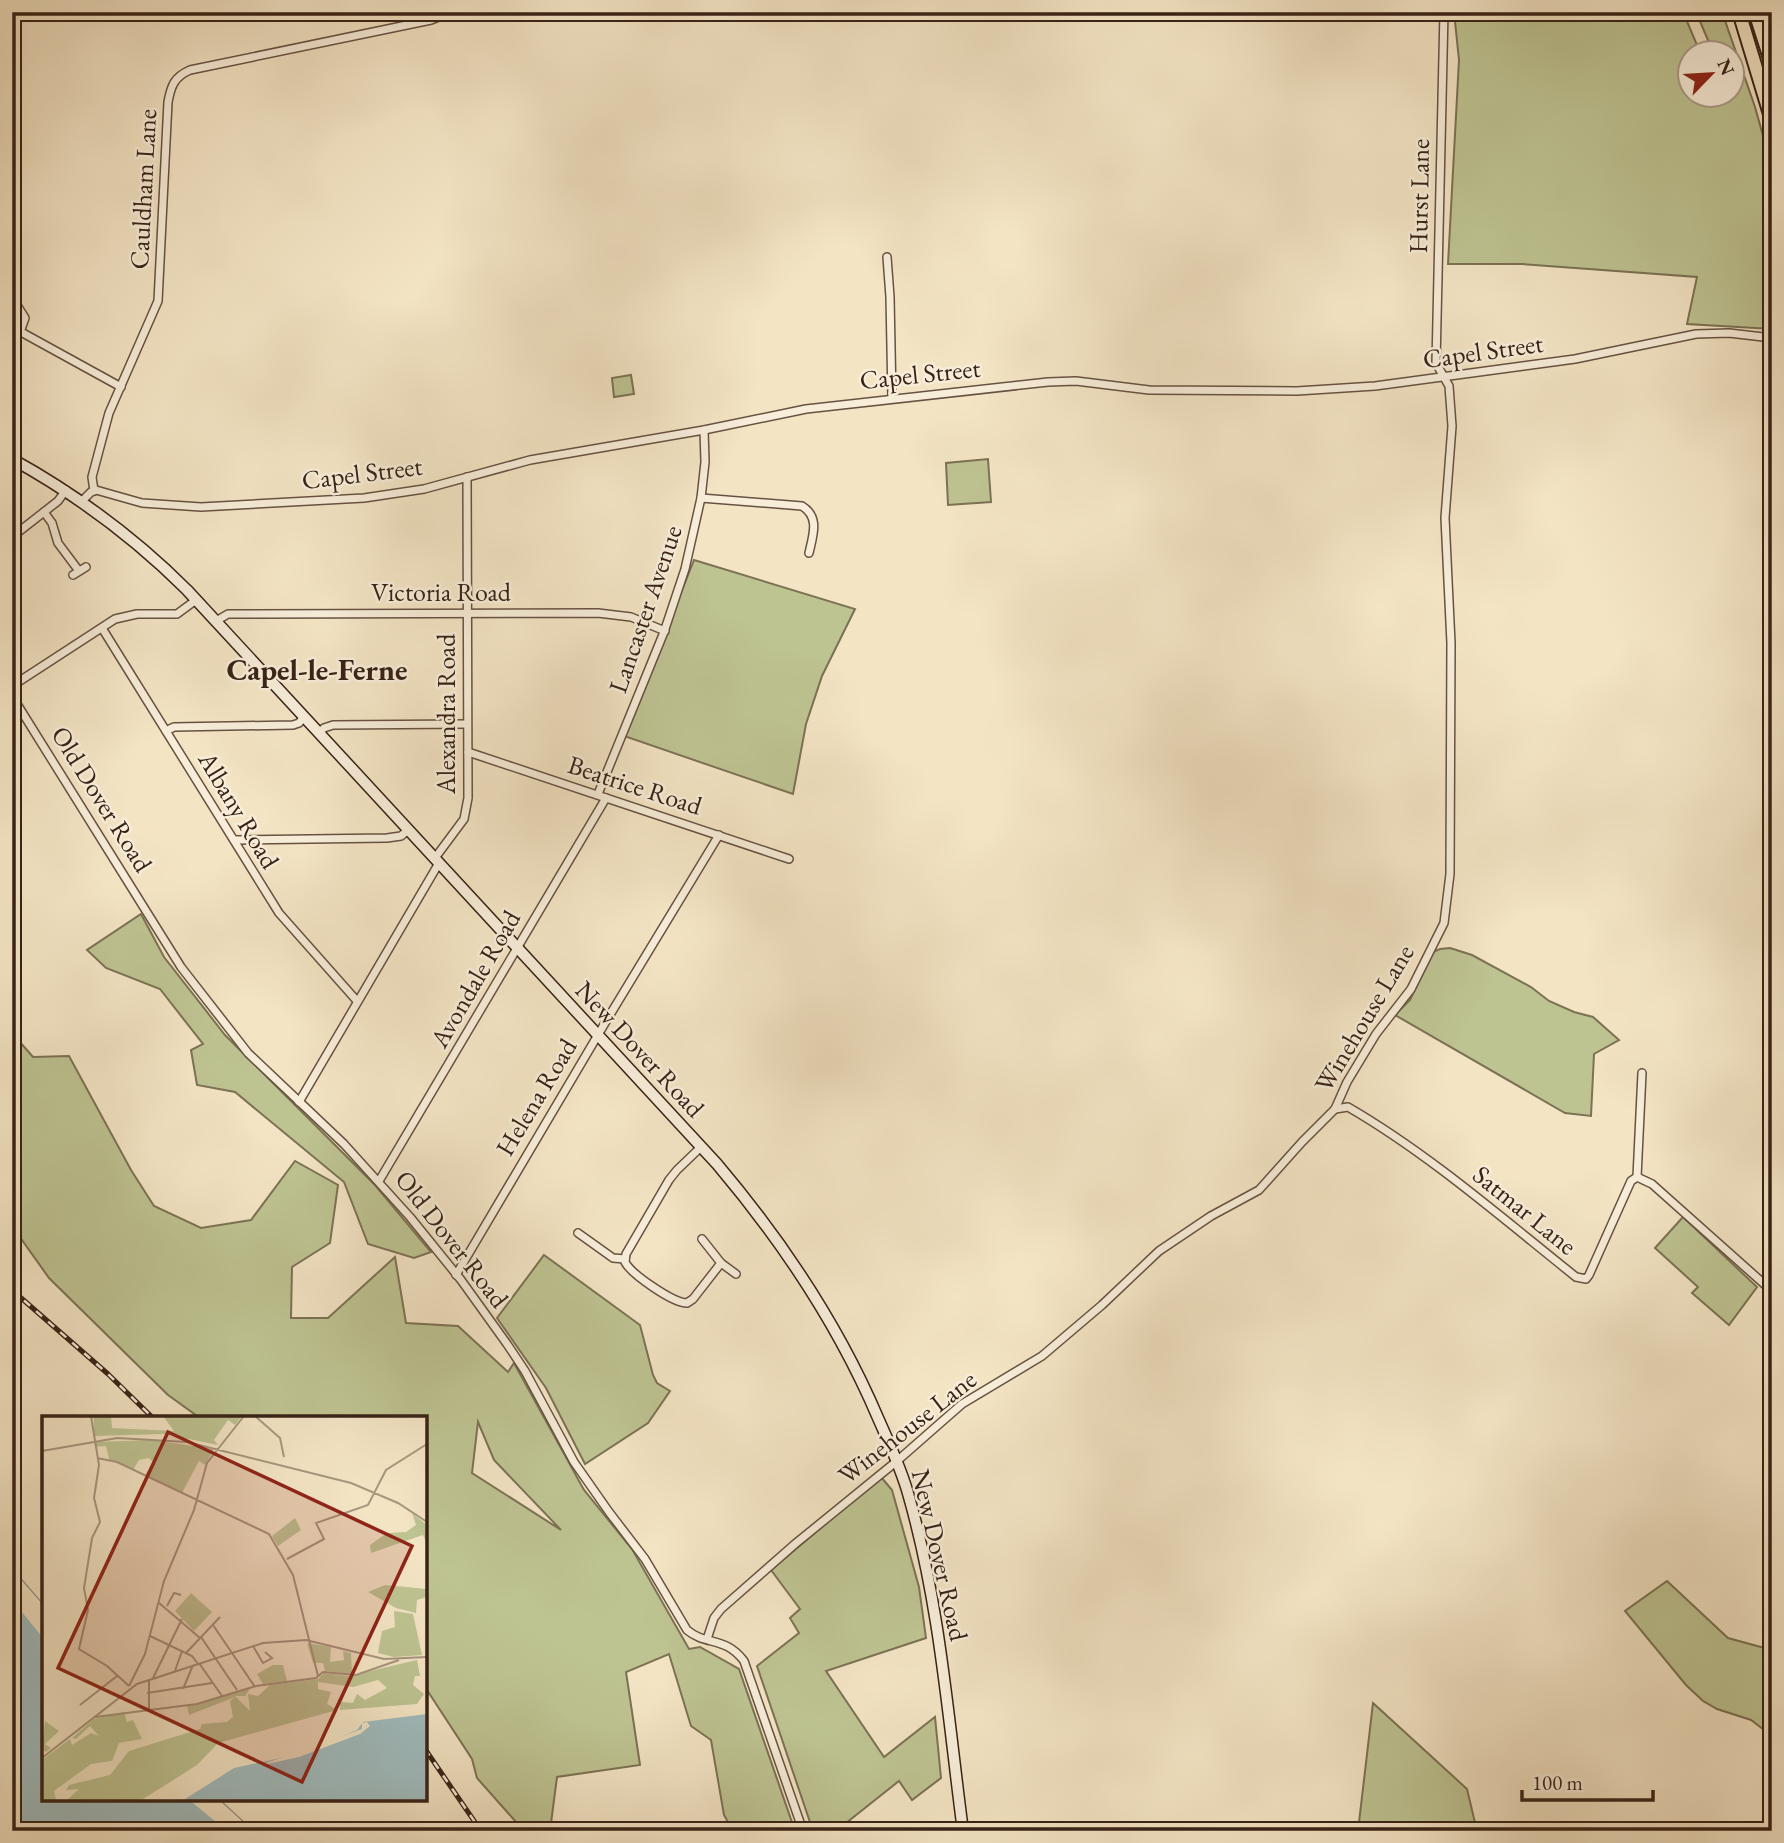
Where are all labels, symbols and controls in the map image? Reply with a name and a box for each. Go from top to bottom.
north arrow [1676,38,1746,108]
text: N [1711,55,1741,80]
street label: Cauldham Lane [122,108,164,270]
street label: Hurst Lane [1401,138,1437,254]
street label: Capel Street [1421,326,1545,376]
street label: Capel Street [858,351,982,397]
street label: Capel Street [300,449,424,497]
street label: Lancaster Avenue [600,521,690,697]
street label: Victoria Road [371,575,512,609]
street label: Alexandra Road [429,633,463,795]
district label: Capel-le-Ferne [226,650,408,689]
street label: Old Dover Road [44,720,161,879]
street label: Albany Road [190,744,288,876]
street label: Beatrice Road [564,747,707,823]
street label: Avondale Road [422,904,528,1055]
street label: Winehouse Lane [1307,938,1421,1098]
street label: New Dover Road [568,973,713,1125]
street label: Helena Road [488,1031,585,1162]
street label: Satmar Lane [1466,1158,1584,1262]
street label: Old Dover Road [388,1163,517,1315]
street label: Winehouse Lane [831,1362,983,1492]
inset map [42,1416,427,1801]
street label: New Dover Road [904,1466,976,1645]
scale bar [1522,1759,1653,1803]
text: 100 m [1532,1769,1583,1796]

